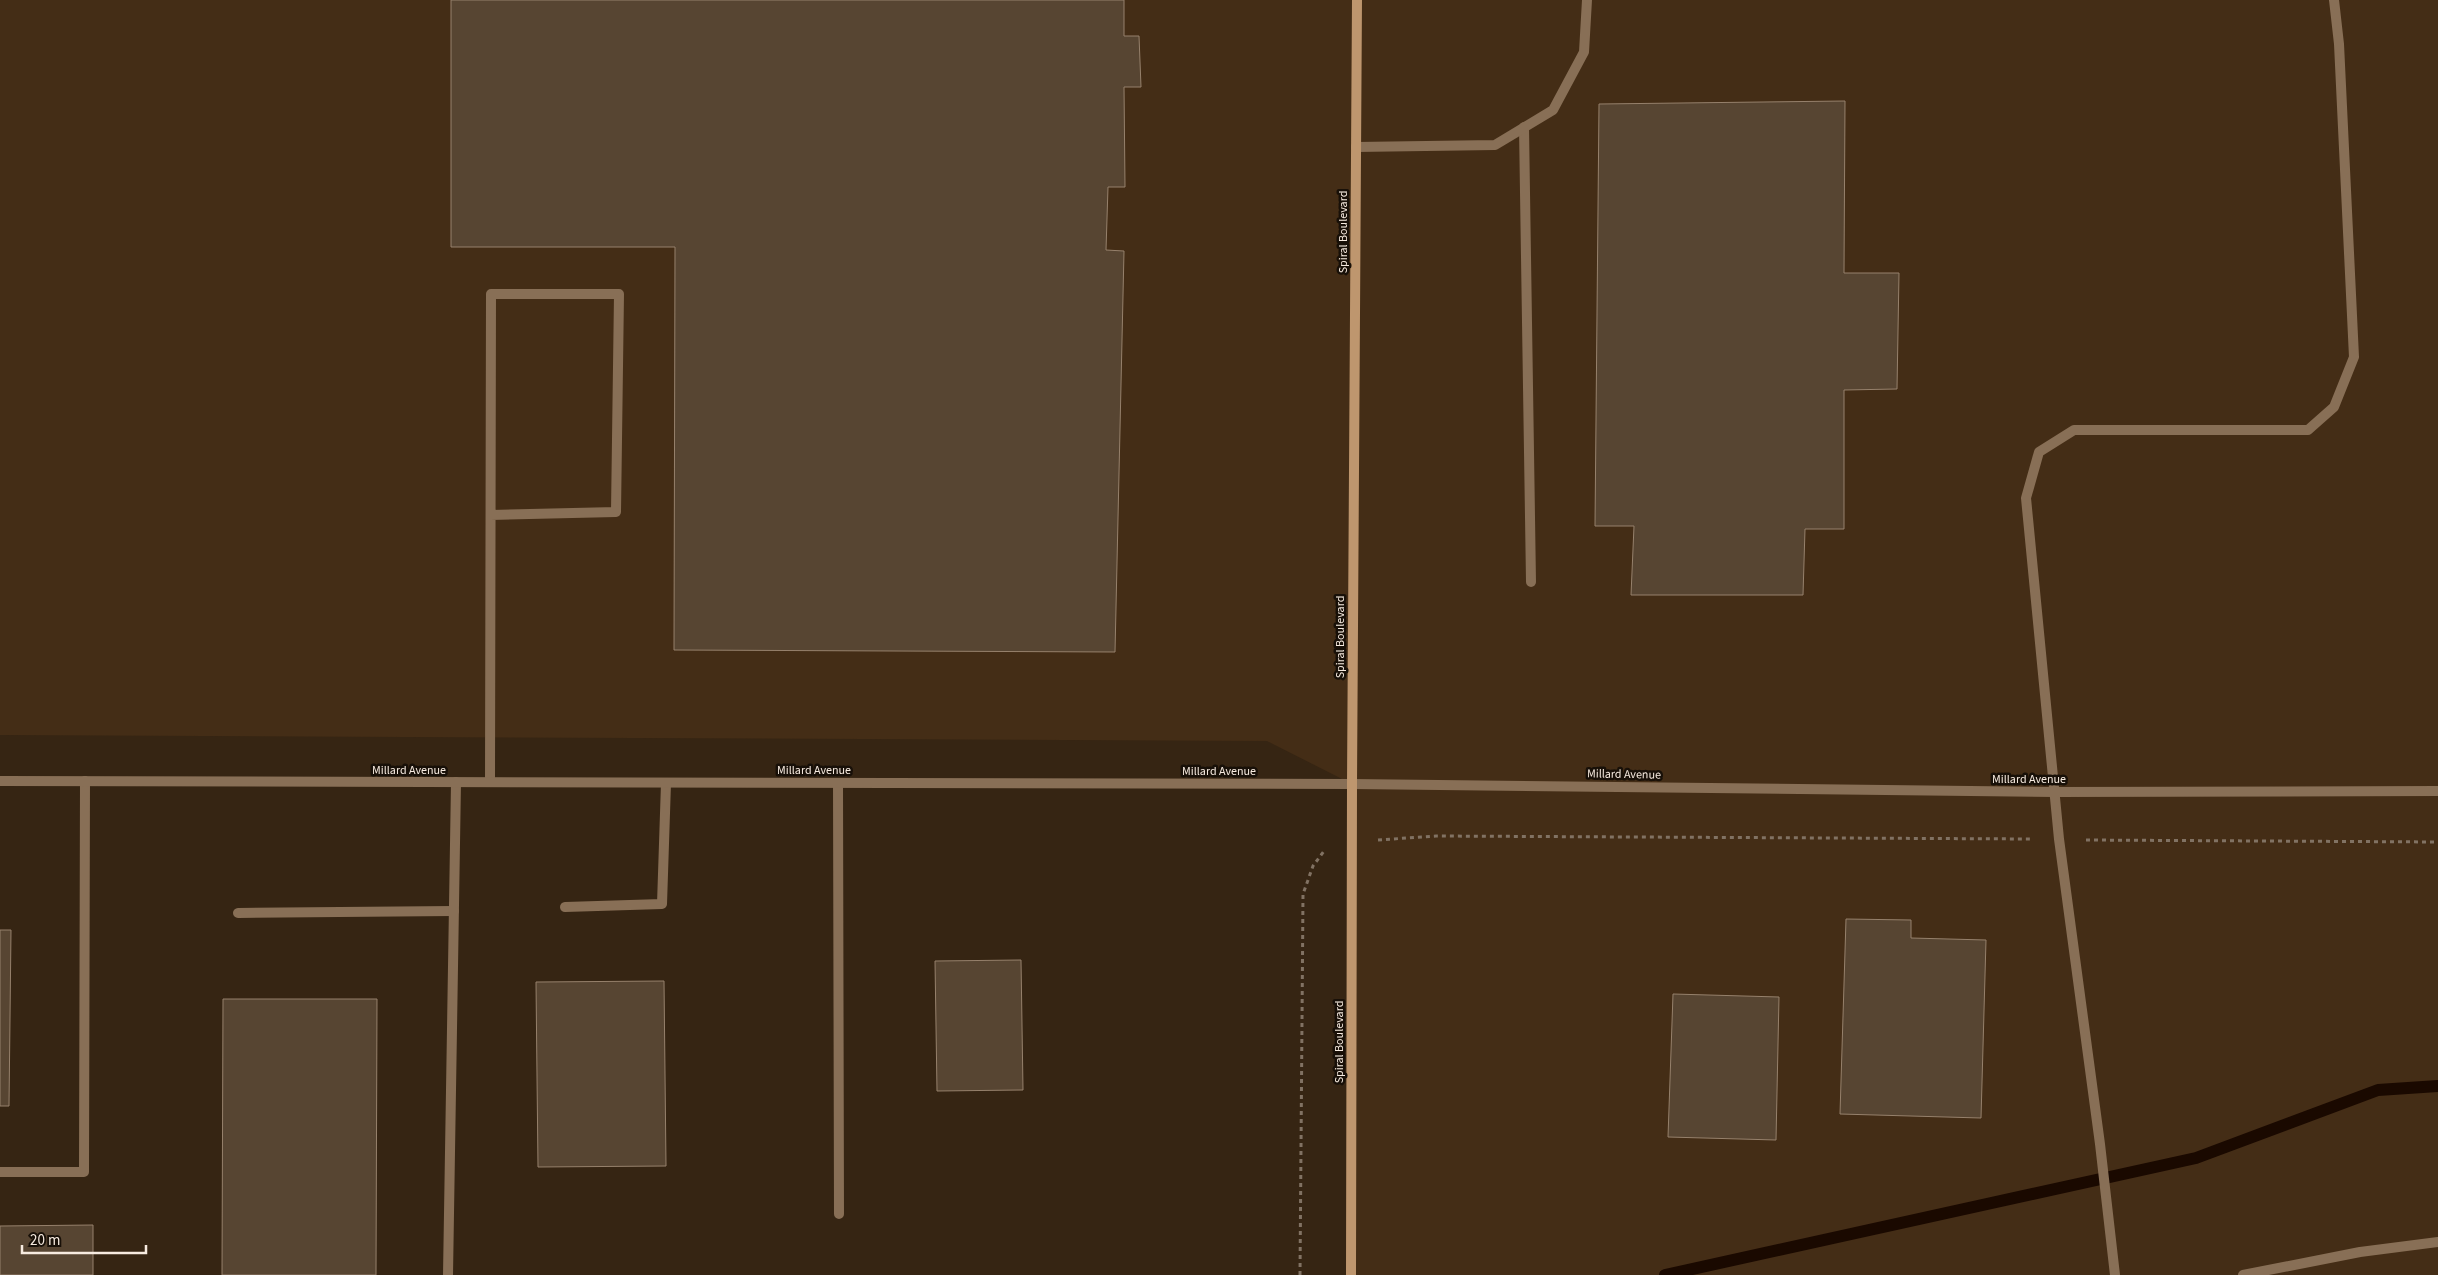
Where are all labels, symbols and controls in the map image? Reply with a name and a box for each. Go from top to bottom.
street label: Spiral Boulevard [1335,191,1352,273]
street label: Spiral Boulevard [1332,596,1349,678]
street label: Millard Avenue [372,762,446,779]
street label: Millard Avenue [777,762,851,779]
street label: Millard Avenue [1182,763,1256,780]
street label: Millard Avenue [1587,765,1661,784]
street label: Millard Avenue [1992,771,2066,788]
street label: Spiral Boulevard [1331,1001,1348,1083]
scale bar [22,1222,146,1254]
text: 20 m [30,1230,60,1251]

